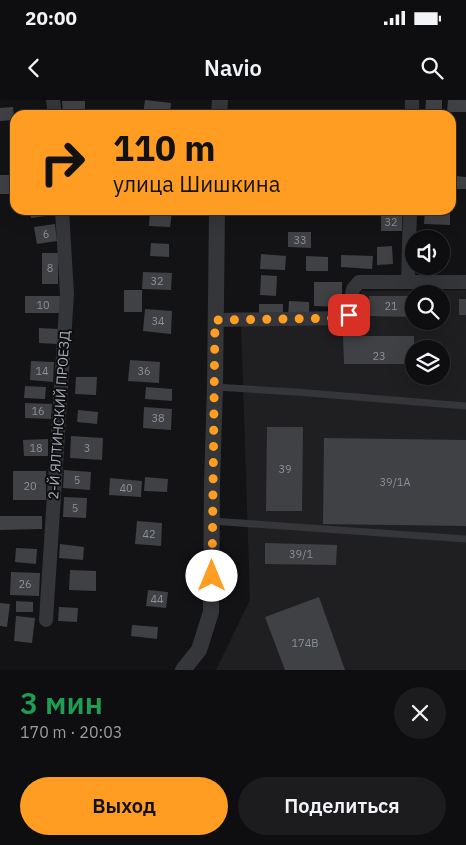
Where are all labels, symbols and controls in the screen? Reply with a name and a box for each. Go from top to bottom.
text: 20:00 [25,6,77,30]
text: Navio [204,53,262,82]
icon: back [20,54,48,82]
icon: search [418,54,446,82]
text: 110 m [113,125,216,171]
icon: right [30,130,95,195]
text: улица Шишкина [113,169,280,198]
house number: 32 [384,215,398,229]
house number: 6 [43,227,49,241]
map controls [405,230,450,385]
button: sound [405,230,450,275]
house number: 33 [293,233,307,247]
house number: 8 [47,261,53,275]
house number: 32 [150,274,164,288]
button: search [405,285,450,330]
pin [328,294,370,336]
house number: 10 [36,298,50,312]
house number: 21 [384,299,398,313]
icon: arrive [335,301,363,329]
house number: 34 [151,314,165,328]
street label: 2-Й ЯЛТИНСКИЙ ПРОЕЗД [43,330,74,500]
button: layers [405,340,450,385]
house number: 23 [372,349,386,363]
house number: 14 [35,364,49,378]
house number: 36 [137,364,151,378]
house number: 16 [31,404,45,418]
house number: 38 [151,411,165,425]
house number: 18 [29,441,43,455]
house number: 3 [84,441,90,455]
house number: 39 [278,462,292,476]
house number: 5 [74,473,80,487]
house number: 39/1А [379,475,411,489]
house number: 20 [23,479,37,493]
house number: 40 [119,481,133,495]
house number: 5 [72,501,78,515]
house number: 42 [142,527,156,541]
house number: 39/1 [289,547,313,561]
position arrow [185,549,237,601]
house number: 26 [18,577,32,591]
house number: 44 [150,592,164,606]
house number: 174В [292,636,318,650]
text: 3 мин [20,683,103,722]
button: close [394,687,446,739]
text: 170 m · 20:03 [20,722,122,742]
button: Выход [20,777,228,835]
button: Поделиться [238,777,446,835]

